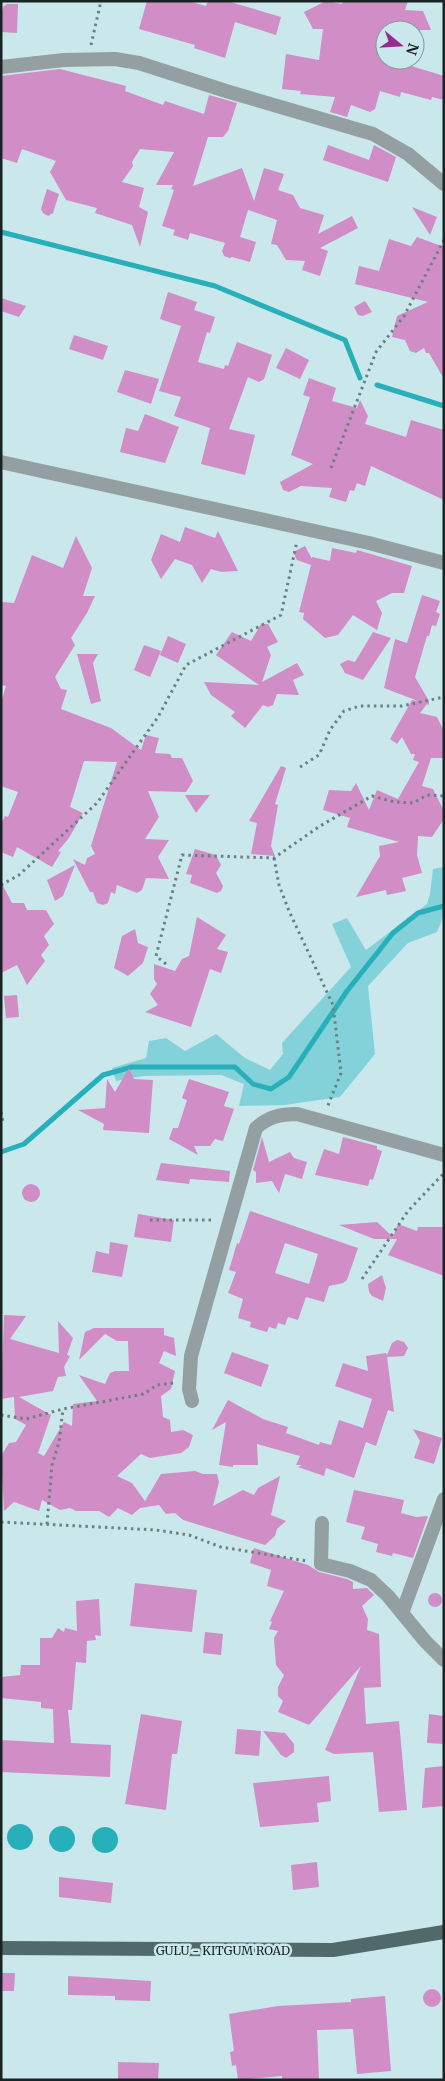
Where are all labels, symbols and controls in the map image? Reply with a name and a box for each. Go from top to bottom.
north arrow [375,20,425,70]
text: N [402,41,423,57]
street label: GULU - KITGUM ROAD [156,1943,290,1958]

